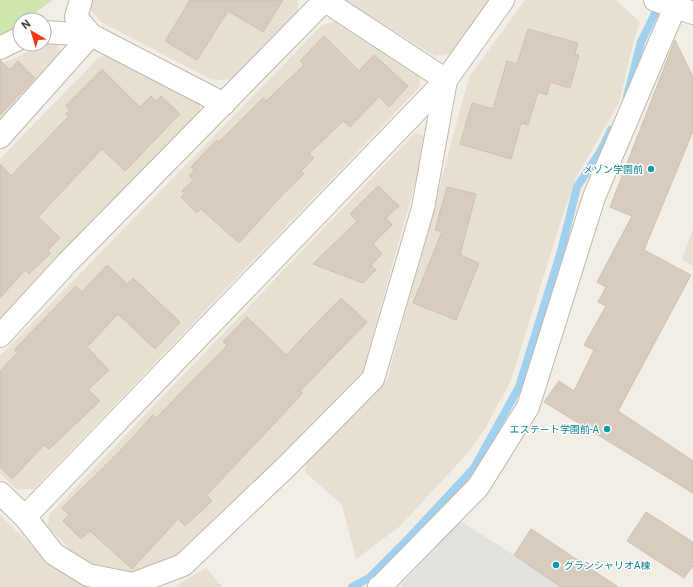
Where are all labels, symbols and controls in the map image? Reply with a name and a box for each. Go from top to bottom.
north arrow [12,12,52,52]
text: N [19,17,33,32]
place label: メゾン学園前 [583,164,643,175]
marker: メゾン学園前 [646,164,656,174]
place label: エステート学園前-A [510,424,599,435]
marker: エステート学園前-A [602,424,612,434]
marker: グランシャリオA棟 [551,560,561,570]
place label: グランシャリオA棟 [564,560,651,571]

